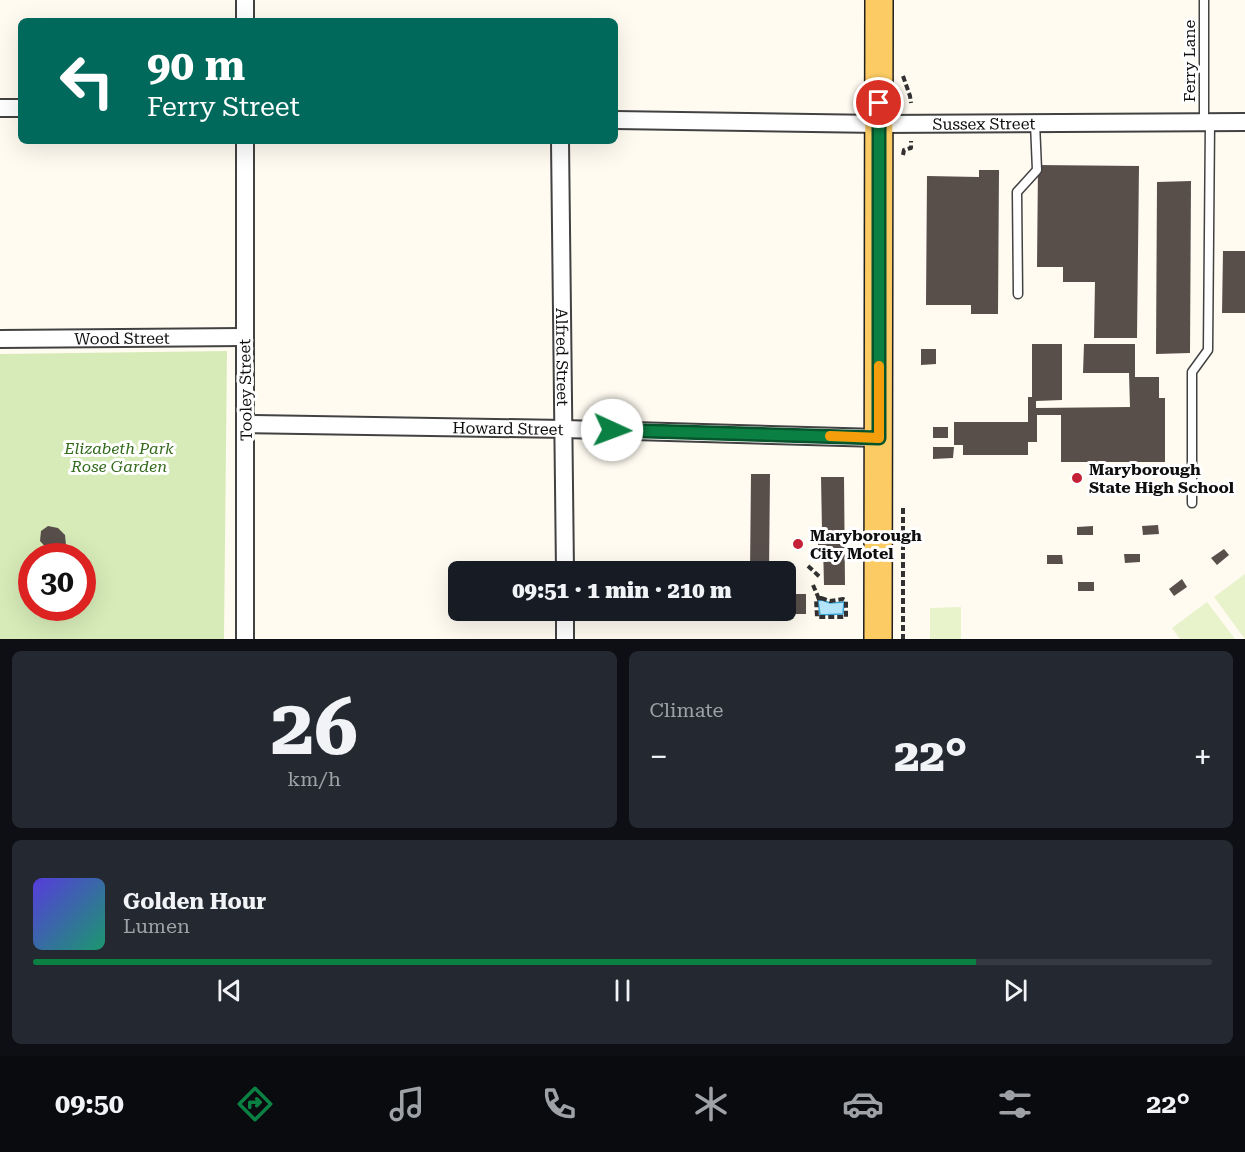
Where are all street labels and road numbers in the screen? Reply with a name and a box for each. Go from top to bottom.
street label: Ferry Lane [1180,20,1199,102]
street label: Sussex Street [933,114,1035,134]
street label: Alfred Street [552,308,572,406]
street label: Wood Street [74,329,170,348]
street label: Tooley Street [235,339,256,441]
street label: Howard Street [452,418,564,439]

